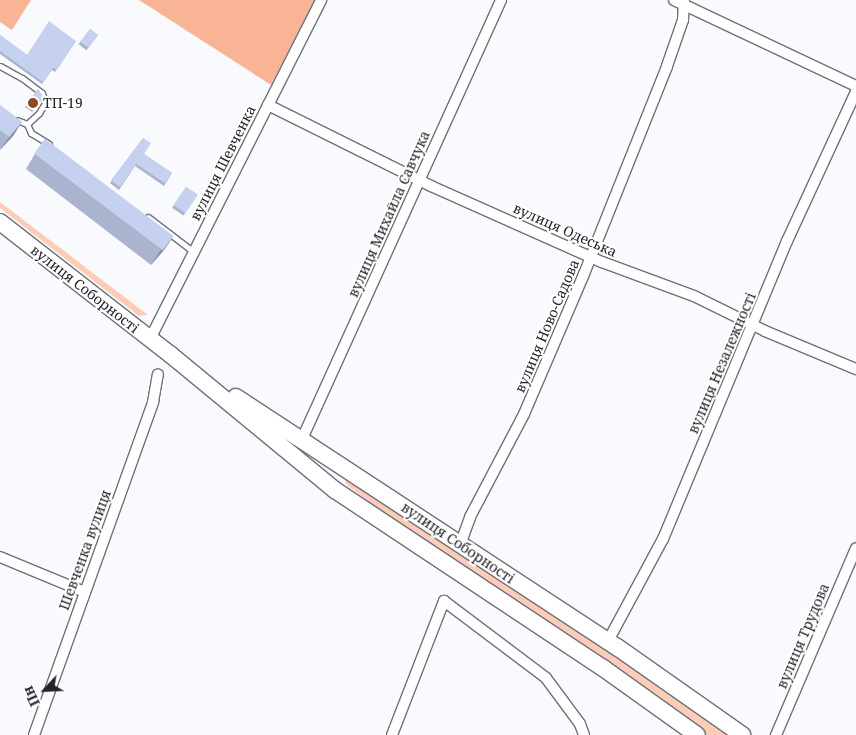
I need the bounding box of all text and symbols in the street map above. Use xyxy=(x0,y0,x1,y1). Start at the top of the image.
place label: ТП-19 xyxy=(43,95,83,111)
marker: ТП-19 xyxy=(27,97,39,109)
street label: вулиця Шевченка xyxy=(187,103,259,223)
street label: вулиця Михайла Савчука xyxy=(345,128,433,300)
street label: вулиця Одеська xyxy=(511,200,619,260)
street label: вулиця Соборності xyxy=(27,241,143,337)
street label: вулиця Ново-Садова xyxy=(511,257,583,395)
street label: вулиця Незалежності xyxy=(685,290,759,436)
street label: Шевченка вулиця xyxy=(55,488,115,612)
street label: вулиця Соборності xyxy=(398,499,518,587)
street label: вулиця Трудова xyxy=(773,581,833,691)
north arrow xyxy=(20,665,70,715)
text: Пн xyxy=(18,683,44,710)

